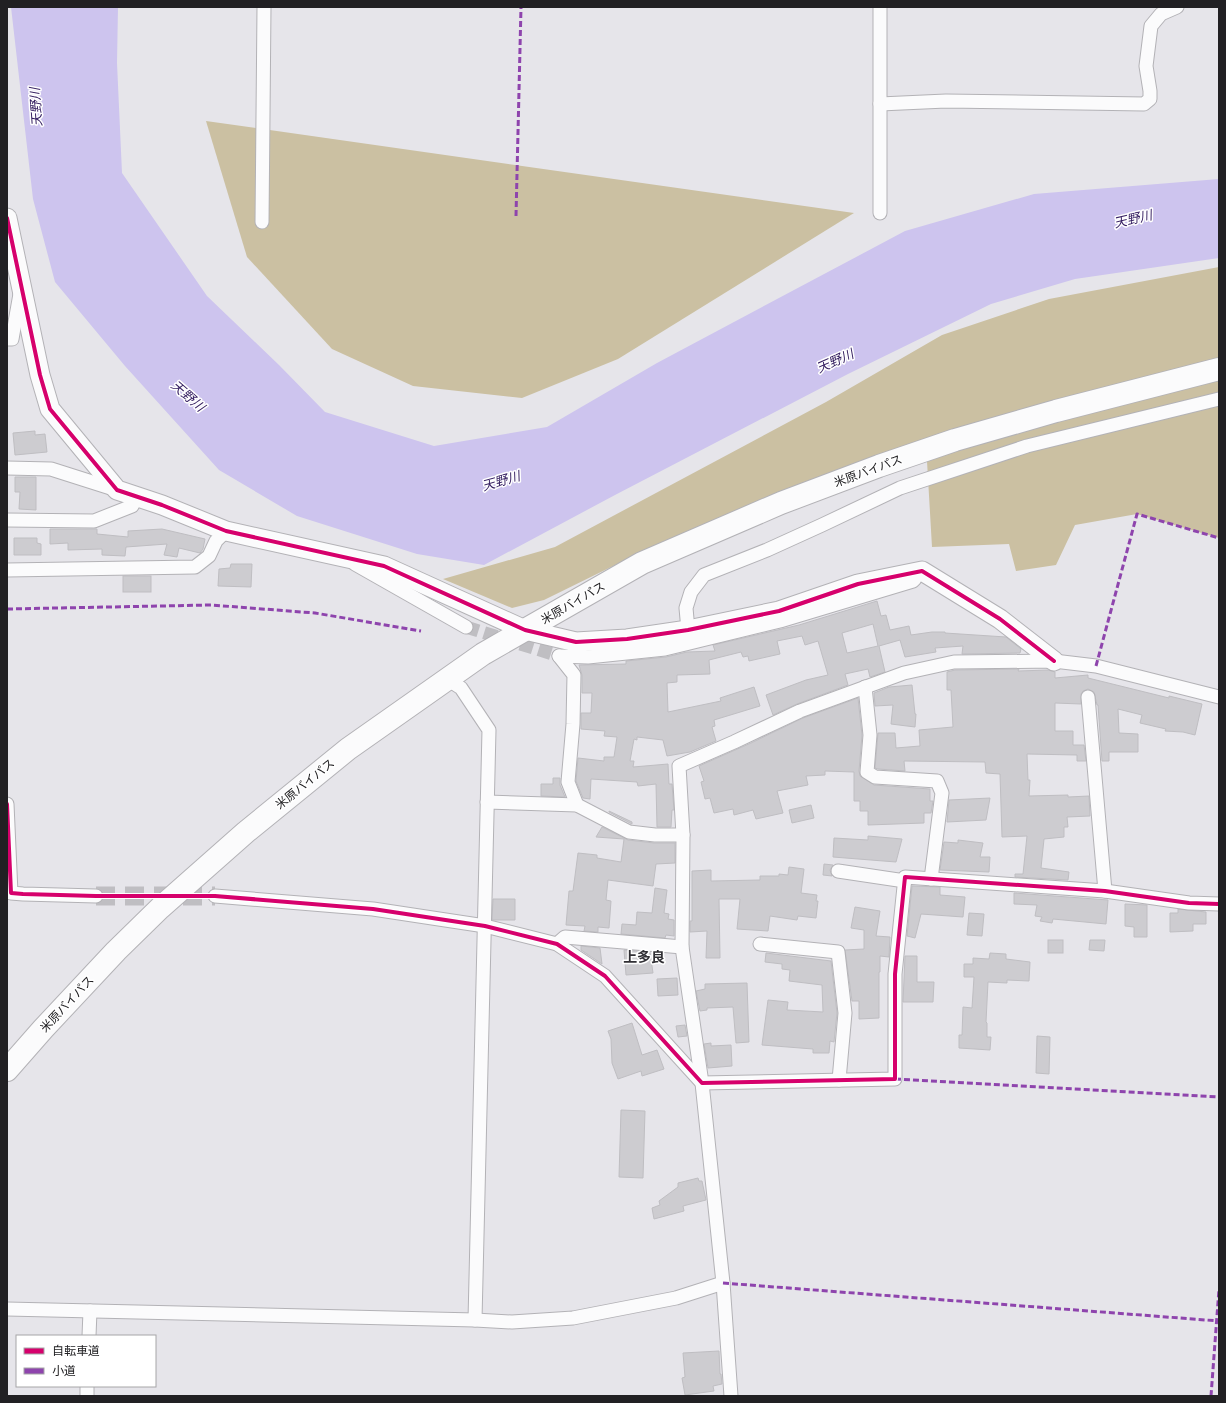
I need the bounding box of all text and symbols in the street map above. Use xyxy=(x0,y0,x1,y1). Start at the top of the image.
water label: 天野川 xyxy=(25,85,47,127)
water label: 天野川 xyxy=(1112,205,1156,233)
water label: 天野川 xyxy=(813,344,858,378)
water label: 天野川 xyxy=(167,376,210,417)
street label: 米原バイパス xyxy=(831,450,905,492)
water label: 天野川 xyxy=(480,466,524,496)
street label: 米原バイパス xyxy=(537,577,609,629)
street label: 米原バイパス xyxy=(271,754,339,814)
district label: 上多良 xyxy=(623,947,665,967)
street label: 米原バイパス xyxy=(36,972,98,1036)
legend xyxy=(16,1335,156,1387)
text: 自転車道 xyxy=(52,1342,100,1360)
text: 小道 xyxy=(52,1362,76,1380)

